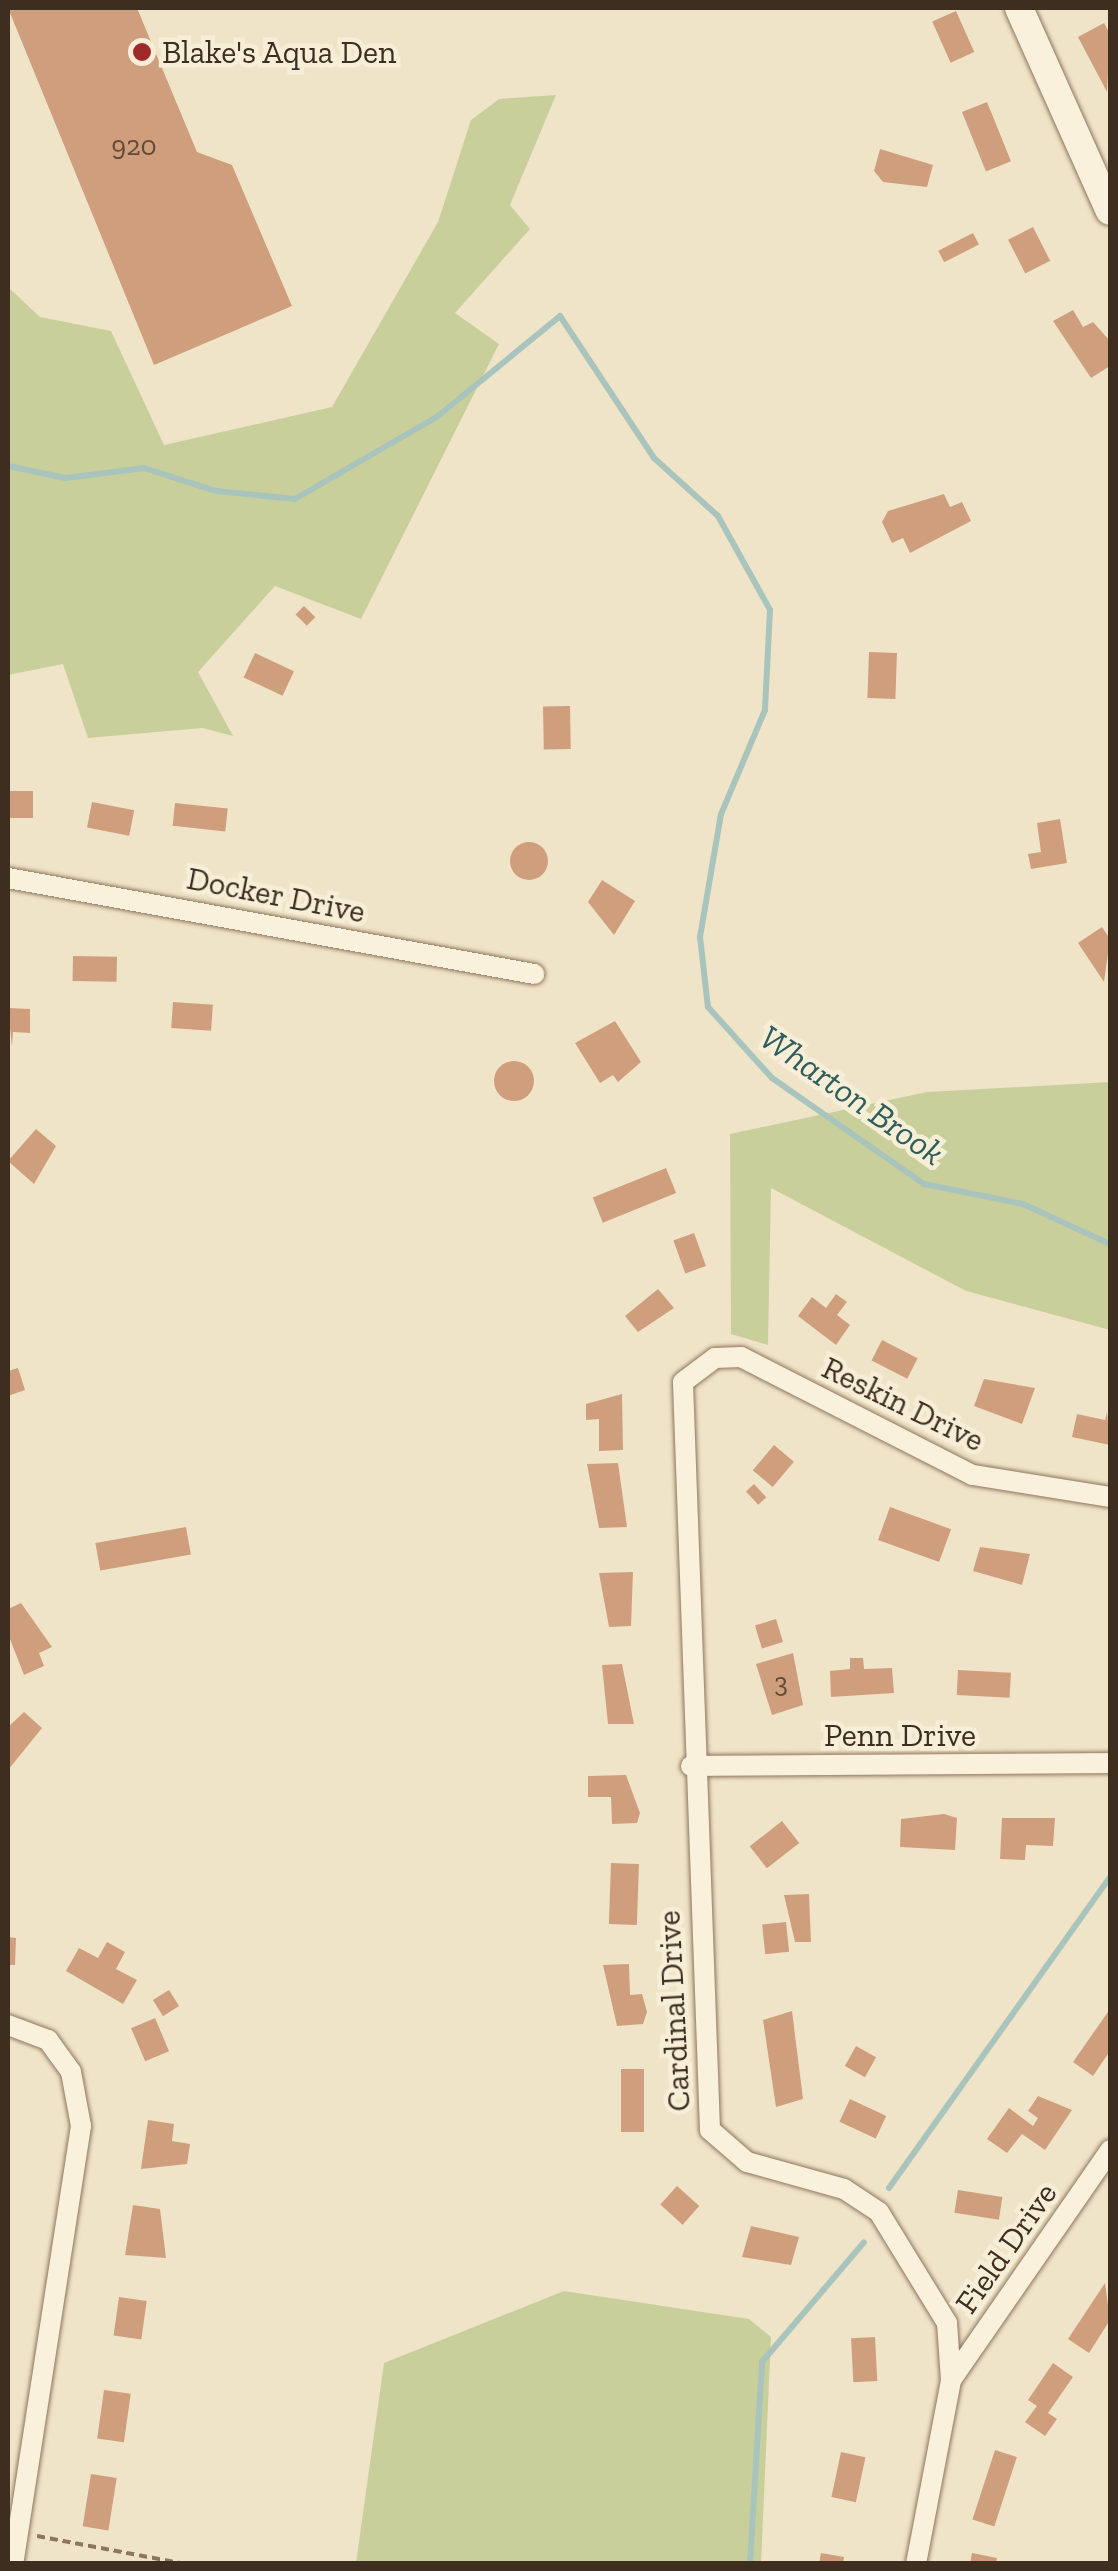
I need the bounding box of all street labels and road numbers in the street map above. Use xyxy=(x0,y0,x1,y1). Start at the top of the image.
street label: Docker Drive xyxy=(184,859,368,931)
street label: Reskin Drive xyxy=(816,1348,990,1460)
street label: Penn Drive xyxy=(824,1716,976,1754)
street label: Cardinal Drive xyxy=(650,1910,698,2112)
street label: Field Drive xyxy=(947,2175,1065,2321)

